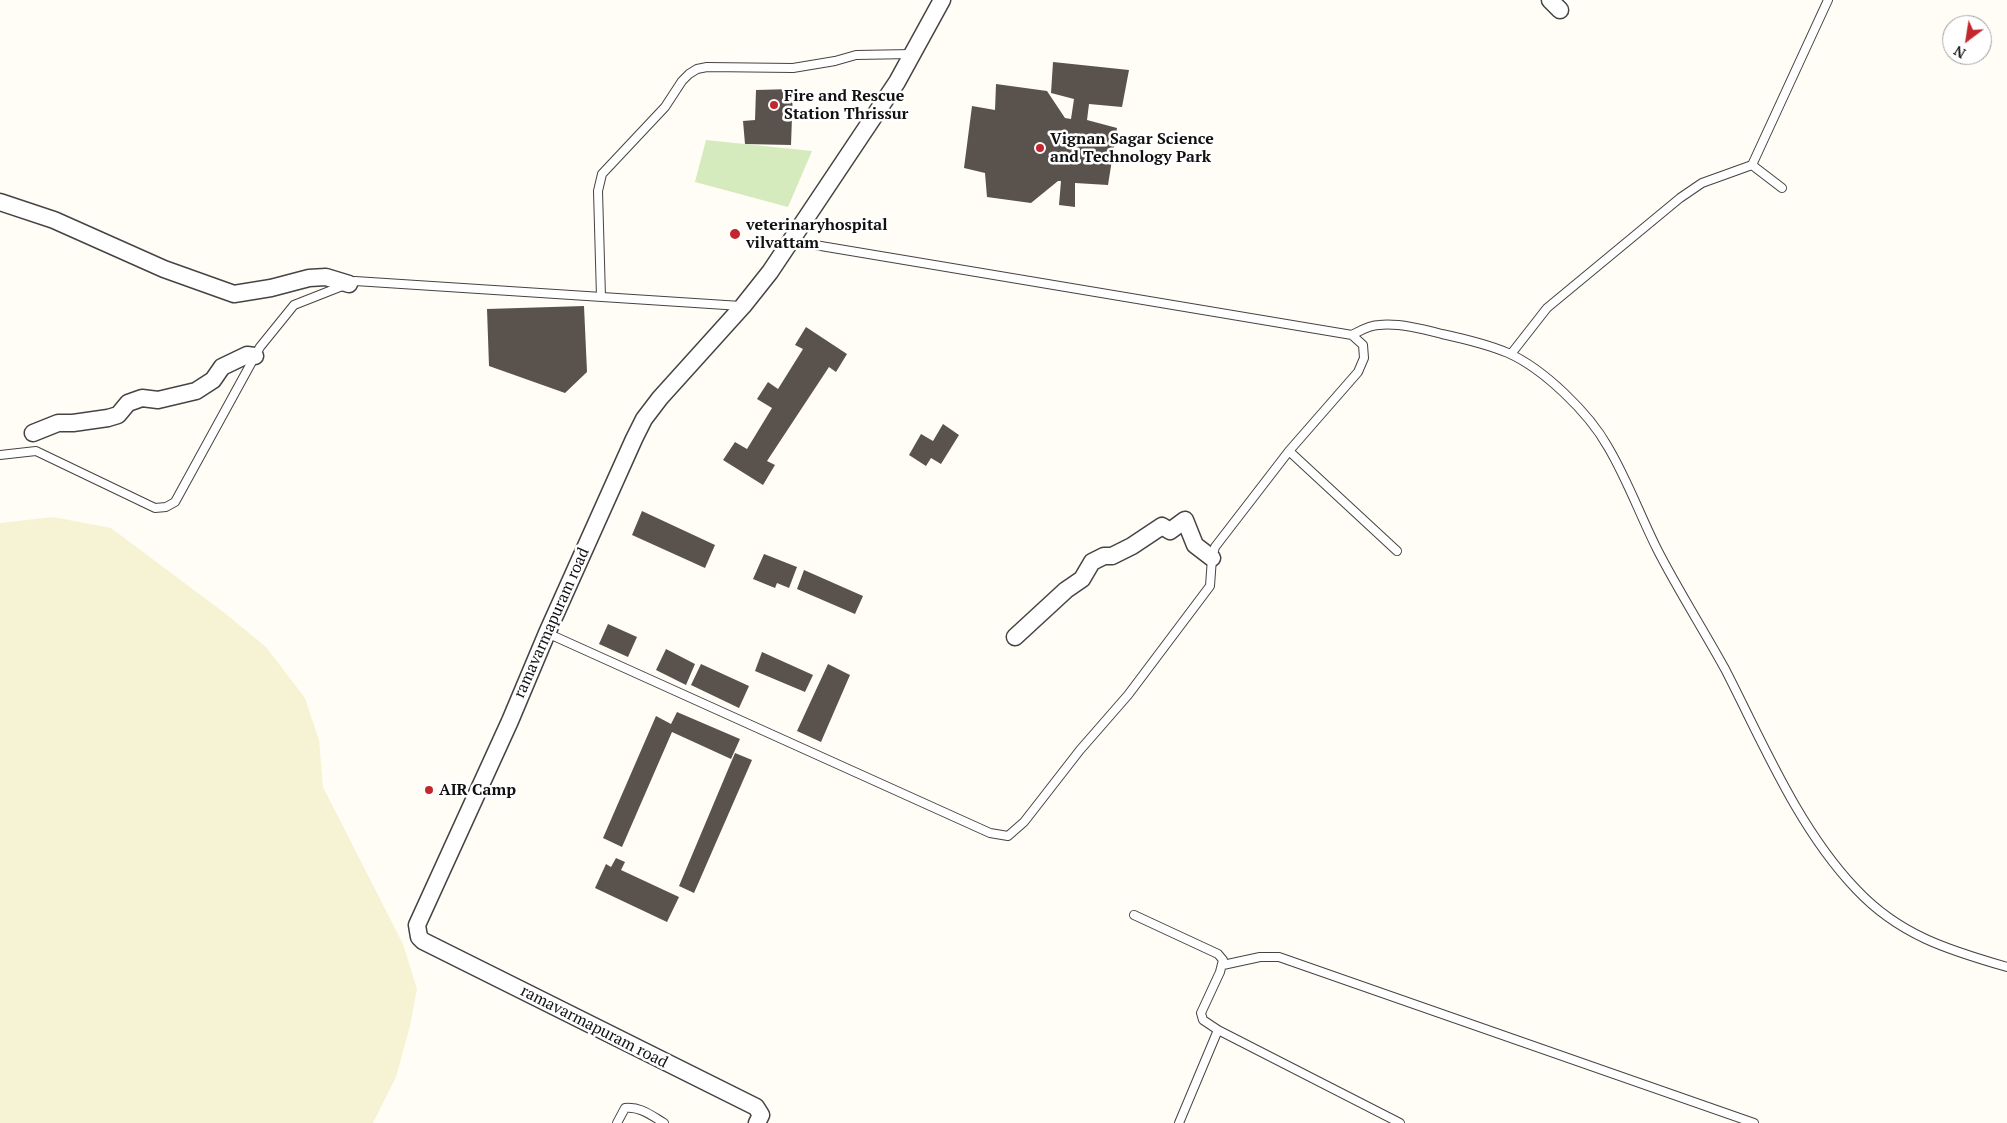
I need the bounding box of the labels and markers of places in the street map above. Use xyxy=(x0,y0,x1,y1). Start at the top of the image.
place label: Fire and Rescue Station Thrissur xyxy=(784,86,908,124)
marker: Fire and Rescue Station Thrissur xyxy=(768,99,780,111)
place label: Vignan Sagar Science and Technology Park xyxy=(1050,129,1214,167)
marker: Vignan Sagar Science and Technology Park xyxy=(1034,142,1046,154)
place label: veterinaryhospital vilvattam xyxy=(746,215,888,253)
marker: veterinaryhospital vilvattam xyxy=(728,227,742,241)
place label: AIR Camp xyxy=(439,780,516,800)
marker: AIR Camp xyxy=(423,784,435,796)

